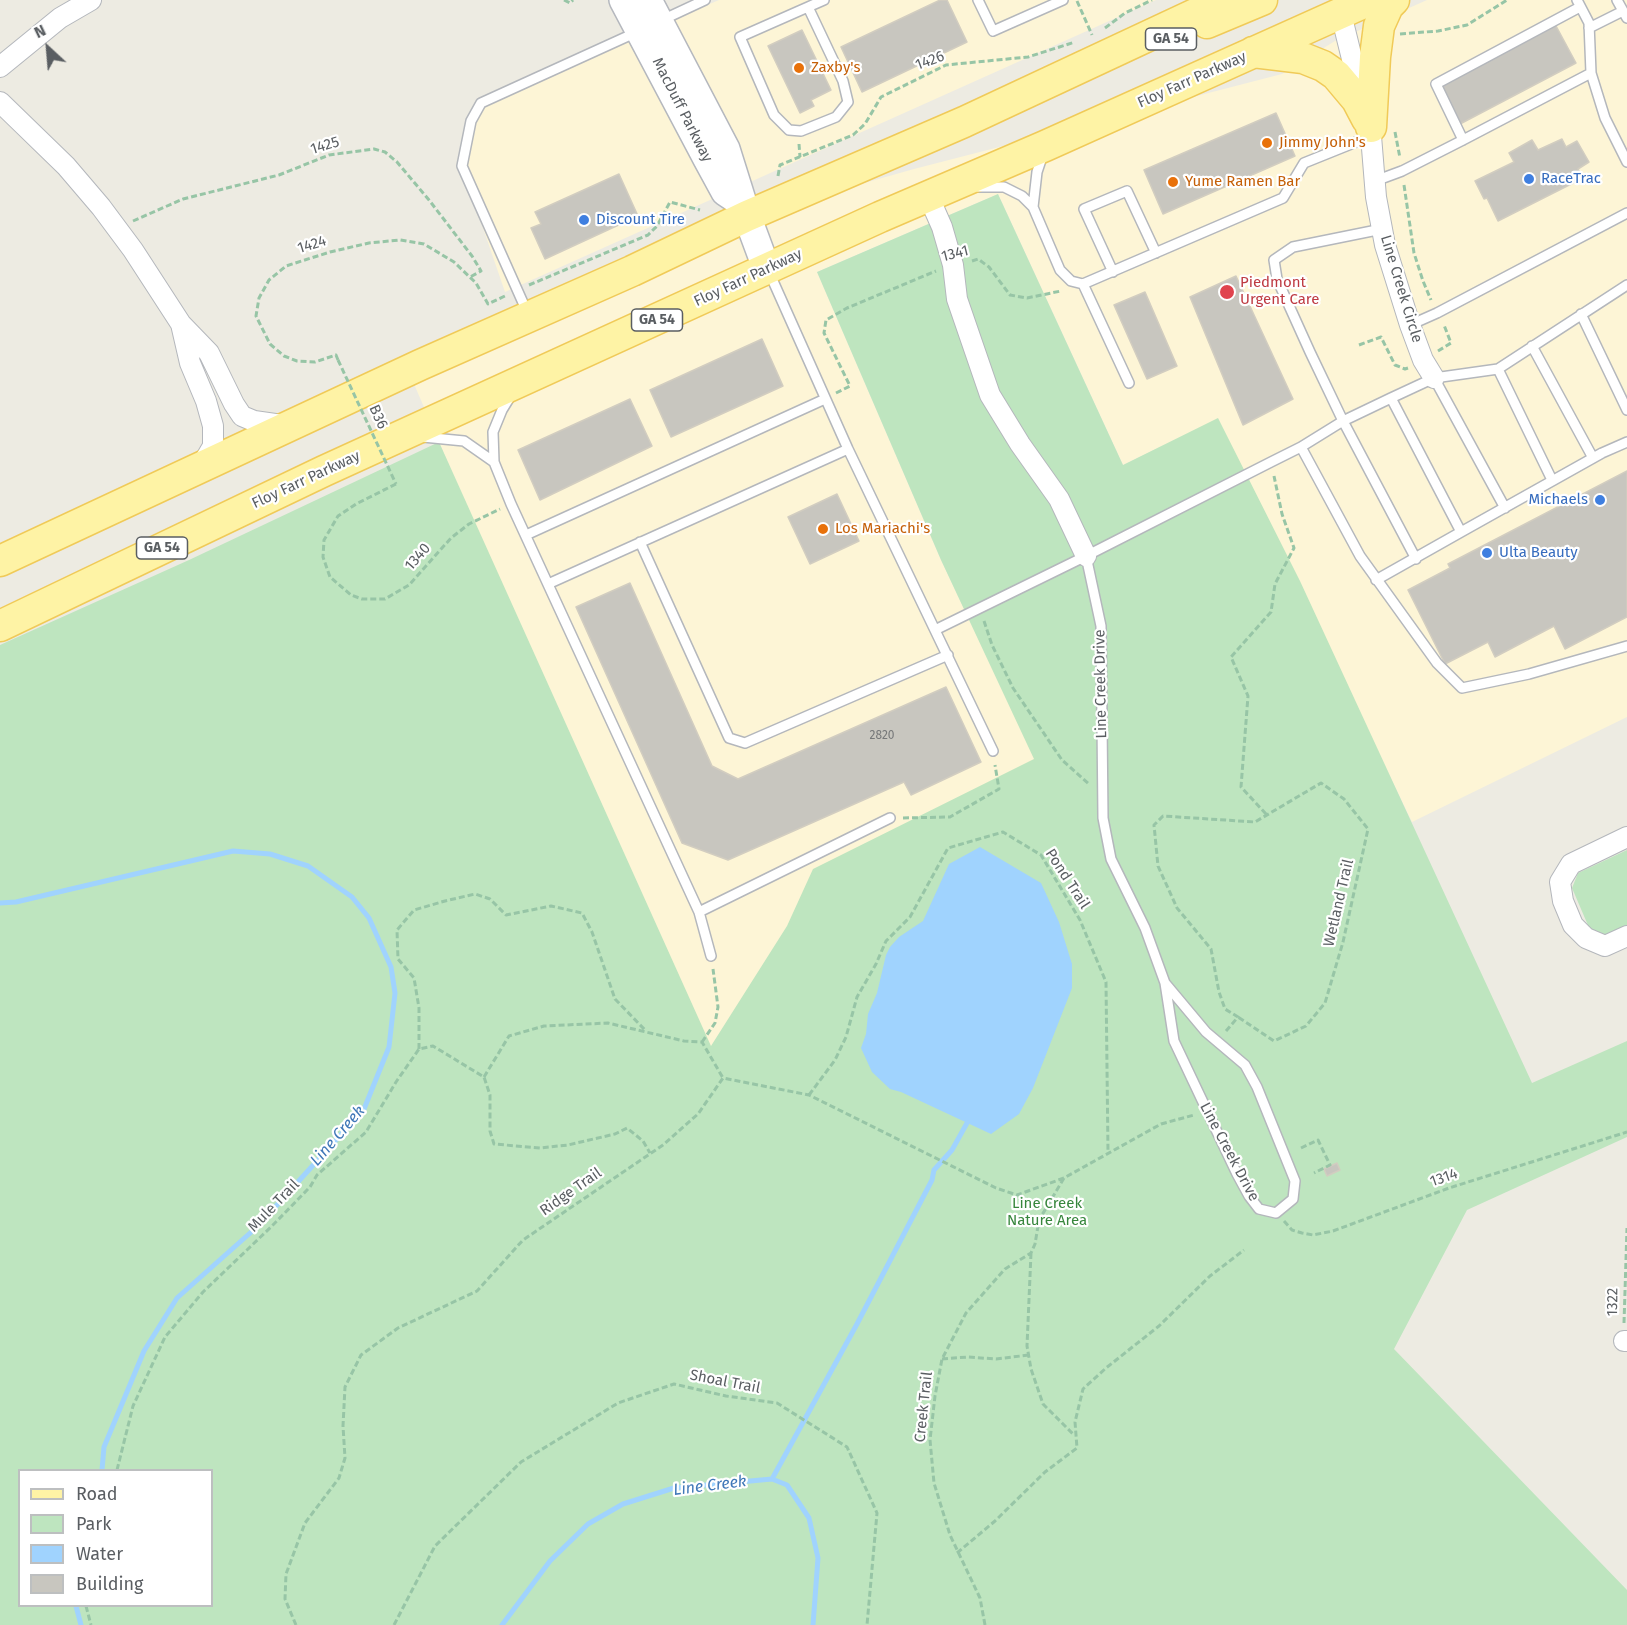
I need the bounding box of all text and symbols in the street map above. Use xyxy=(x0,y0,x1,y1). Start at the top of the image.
north arrow xyxy=(18,18,78,78)
text: N xyxy=(31,21,49,42)
road number: GA 54 xyxy=(1146,28,1196,50)
street label: 1426 xyxy=(913,47,947,75)
street label: Floy Farr Parkway xyxy=(1135,48,1249,112)
street label: MacDuff Parkway xyxy=(648,55,716,165)
place label: Zaxby's xyxy=(811,59,860,77)
marker: Zaxby's xyxy=(792,61,806,75)
street label: 1425 xyxy=(308,133,342,159)
place label: Jimmy John's xyxy=(1279,134,1366,152)
marker: Jimmy John's xyxy=(1260,136,1274,150)
place label: RaceTrac xyxy=(1541,170,1601,188)
marker: RaceTrac xyxy=(1522,172,1536,186)
place label: Yume Ramen Bar xyxy=(1185,173,1300,191)
marker: Yume Ramen Bar xyxy=(1166,175,1180,189)
place label: Discount Tire xyxy=(596,211,685,229)
marker: Discount Tire xyxy=(577,213,591,227)
street label: 1424 xyxy=(295,232,329,258)
street label: Line Creek Circle xyxy=(1376,233,1426,345)
street label: 1341 xyxy=(939,242,971,266)
street label: Floy Farr Parkway xyxy=(691,245,805,311)
place label: Piedmont Urgent Care xyxy=(1240,274,1319,309)
marker: Piedmont Urgent Care xyxy=(1218,283,1236,301)
road number: GA 54 xyxy=(632,309,682,331)
street label: B36 xyxy=(365,402,391,432)
street label: Floy Farr Parkway xyxy=(249,447,363,513)
place label: Michaels xyxy=(1528,491,1588,509)
marker: Michaels xyxy=(1593,493,1607,507)
place label: Los Mariachi's xyxy=(835,520,930,538)
marker: Los Mariachi's xyxy=(816,522,830,536)
road number: GA 54 xyxy=(136,537,188,559)
street label: 1340 xyxy=(401,540,435,574)
place label: Ulta Beauty xyxy=(1499,544,1578,562)
marker: Ulta Beauty xyxy=(1480,546,1494,560)
street label: Line Creek Drive xyxy=(1091,629,1111,739)
house number: 2820 xyxy=(869,729,895,743)
street label: Pond Trail xyxy=(1041,846,1093,912)
street label: Wetland Trail xyxy=(1320,857,1358,949)
street label: Line Creek Drive xyxy=(1195,1100,1263,1204)
water label: Line Creek xyxy=(307,1102,369,1170)
street label: Ridge Trail xyxy=(537,1164,605,1220)
street label: 1314 xyxy=(1428,1165,1460,1191)
street label: Mule Trail xyxy=(245,1176,303,1236)
park label: Line Creek Nature Area xyxy=(1007,1195,1087,1230)
street label: 1322 xyxy=(1604,1288,1622,1316)
street label: Shoal Trail xyxy=(688,1366,762,1398)
street label: Creek Trail xyxy=(911,1371,937,1443)
legend xyxy=(18,1469,213,1607)
water label: Line Creek xyxy=(672,1472,748,1500)
text: Road xyxy=(76,1483,118,1505)
text: Park xyxy=(76,1513,111,1535)
text: Water xyxy=(76,1543,123,1565)
text: Building xyxy=(76,1573,143,1595)

